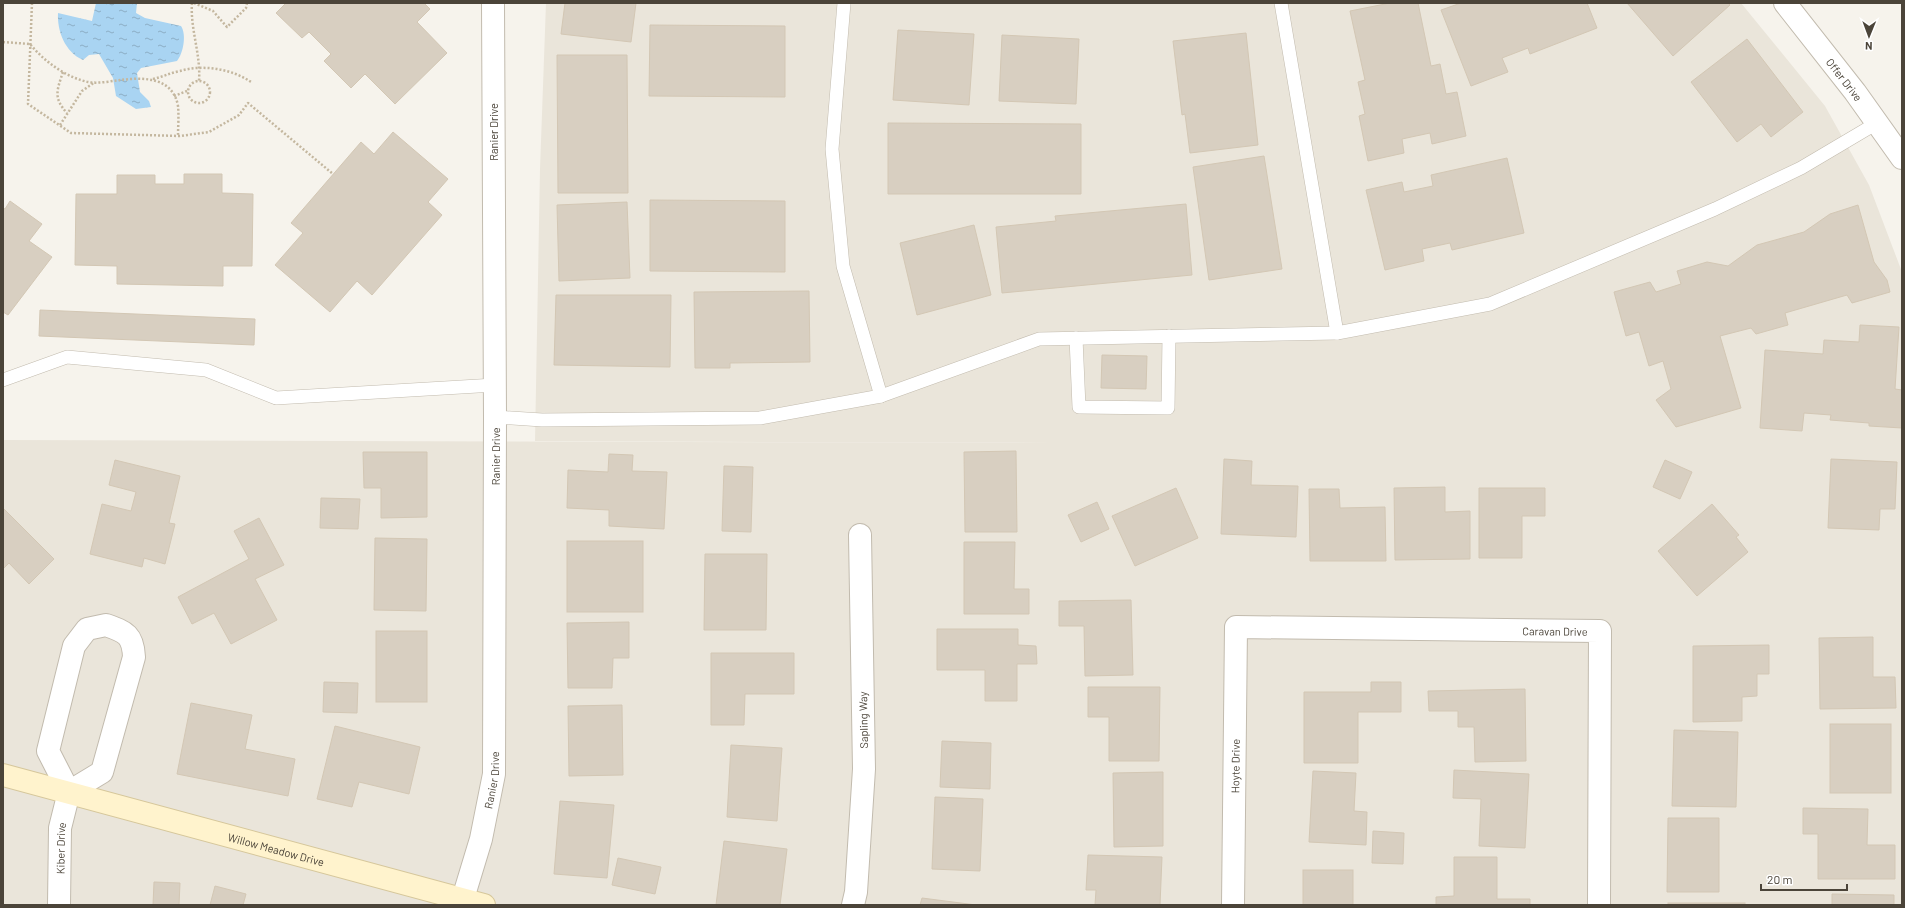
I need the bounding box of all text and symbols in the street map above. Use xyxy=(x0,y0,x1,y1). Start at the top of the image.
north arrow xyxy=(1849,16,1889,56)
text: N xyxy=(1865,40,1873,53)
street label: Offer Drive xyxy=(1824,55,1866,103)
street label: Ranier Drive xyxy=(487,103,500,161)
street label: Ranier Drive xyxy=(488,427,501,485)
street label: Caravan Drive xyxy=(1522,624,1588,637)
street label: Sapling Way xyxy=(856,691,870,749)
street label: Hoyte Drive xyxy=(1228,739,1241,793)
street label: Ranier Drive xyxy=(481,751,501,810)
street label: Kiber Drive xyxy=(53,820,68,874)
street label: Willow Meadow Drive xyxy=(227,830,326,868)
scale bar xyxy=(1761,866,1847,892)
text: 20 m xyxy=(1767,872,1793,886)

